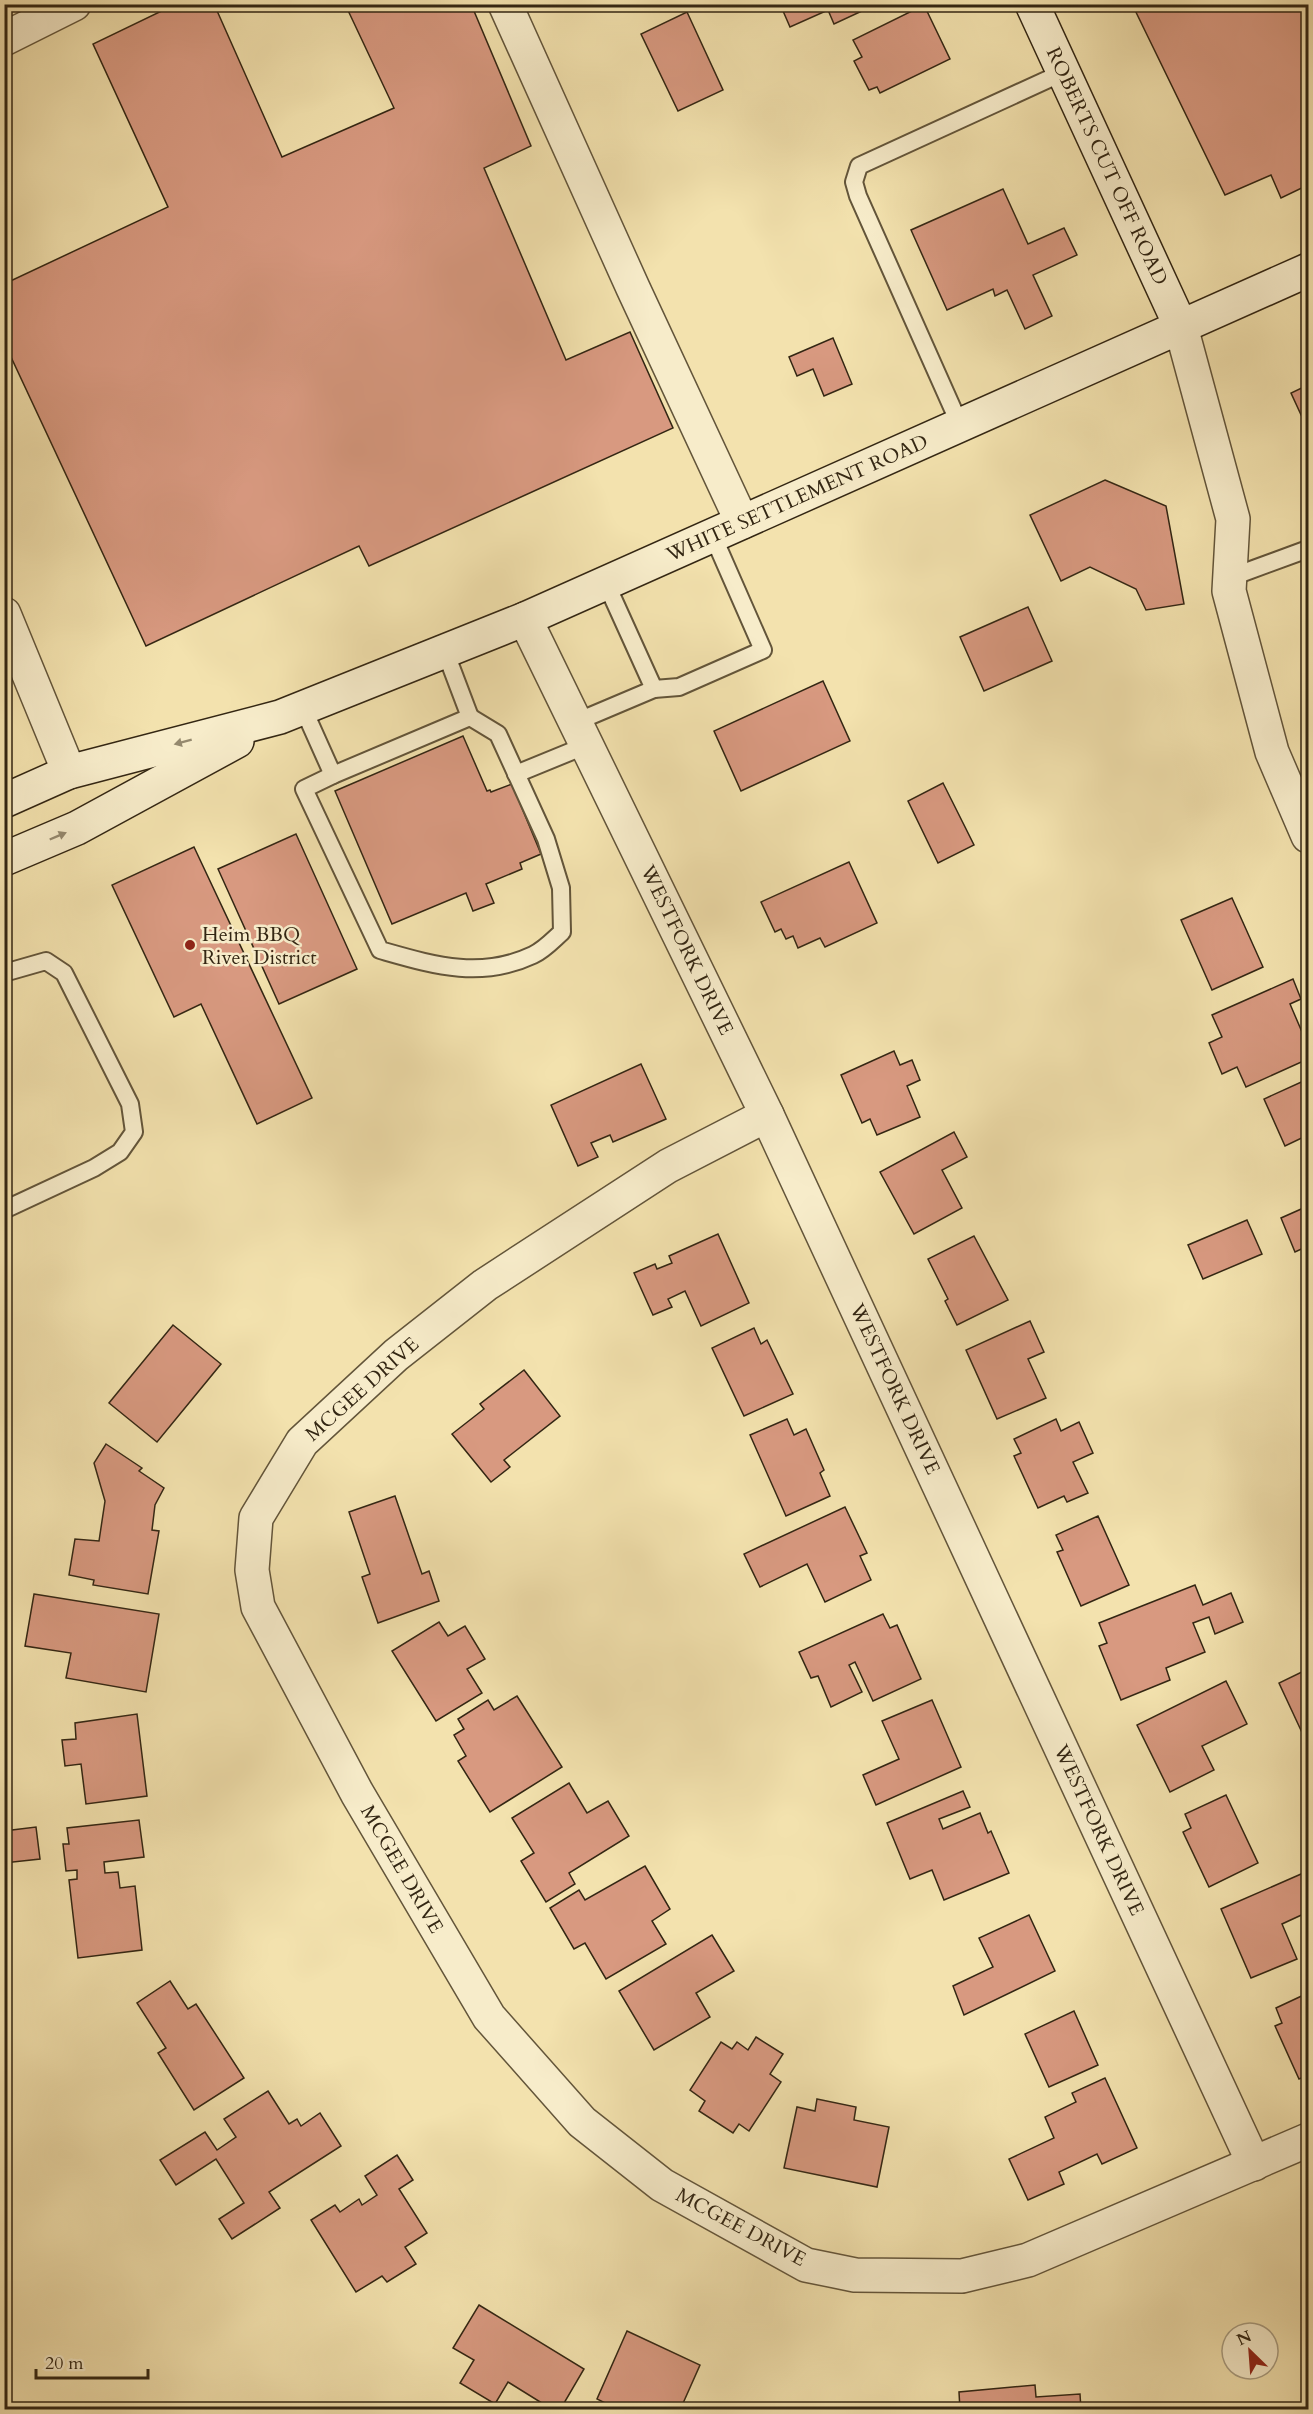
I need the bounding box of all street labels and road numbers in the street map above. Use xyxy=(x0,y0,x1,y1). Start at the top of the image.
street label: ROBERTS CUT OFF ROAD xyxy=(1040,43,1174,289)
street label: WHITE SETTLEMENT ROAD xyxy=(661,428,932,569)
street label: WESTFORK DRIVE xyxy=(634,860,740,1039)
street label: WESTFORK DRIVE xyxy=(843,1298,947,1479)
street label: MCGEE DRIVE xyxy=(299,1331,425,1447)
street label: WESTFORK DRIVE xyxy=(1047,1739,1151,1920)
street label: MCGEE DRIVE xyxy=(354,1800,450,1938)
street label: MCGEE DRIVE xyxy=(671,2181,811,2273)

